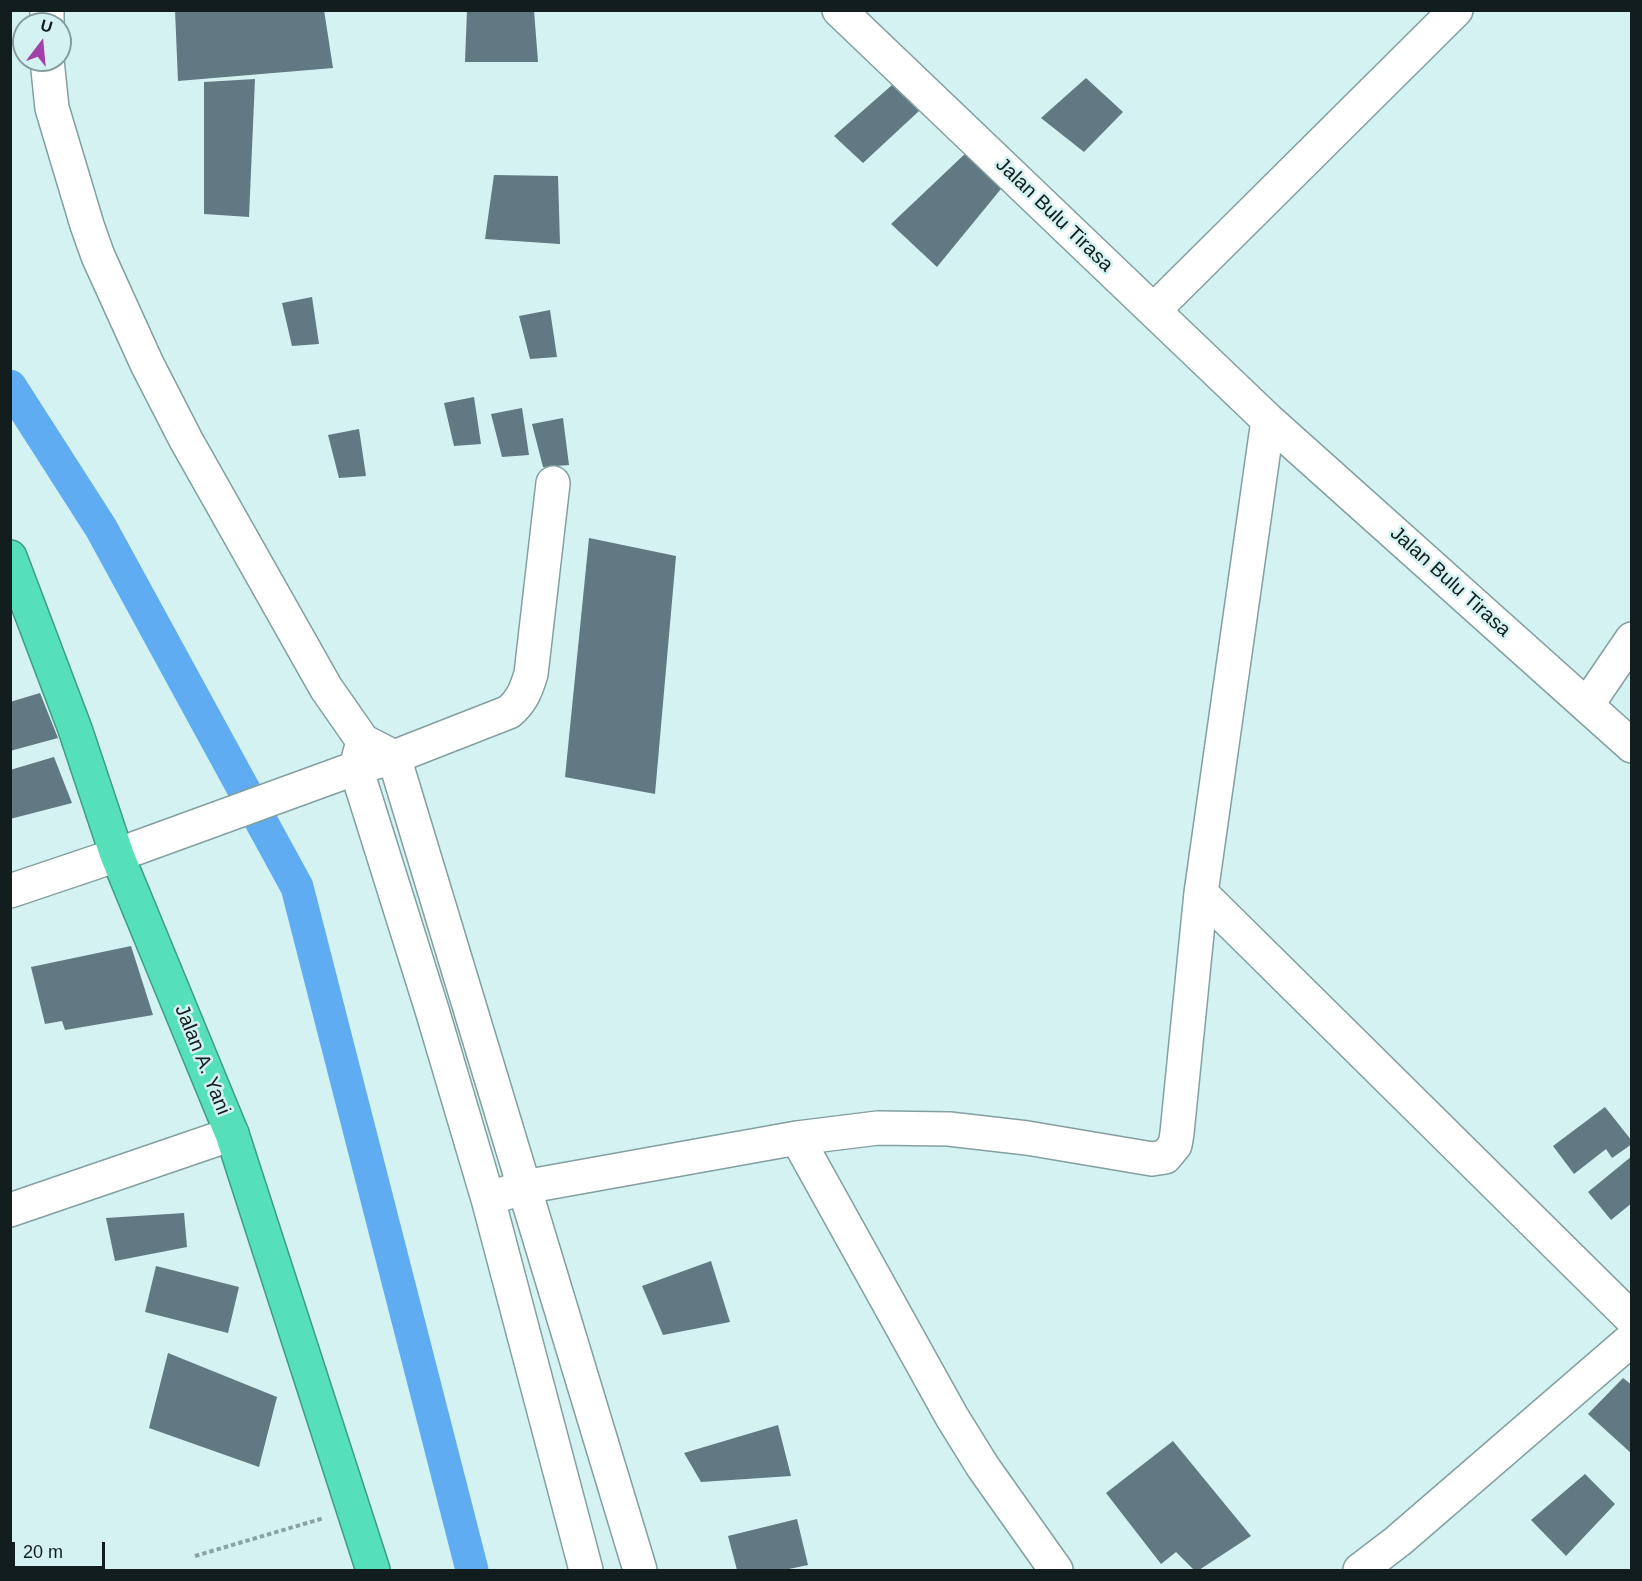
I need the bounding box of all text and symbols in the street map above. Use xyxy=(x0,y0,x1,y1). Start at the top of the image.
north arrow xyxy=(12,12,72,72)
text: U xyxy=(39,16,54,36)
street label: Jalan Bulu Tirasa xyxy=(990,153,1118,277)
street label: Jalan Bulu Tirasa xyxy=(1385,522,1515,642)
street label: Jalan A. Yani xyxy=(169,1002,235,1118)
scale bar xyxy=(15,1530,108,1568)
text: 20 m xyxy=(23,1542,63,1562)

